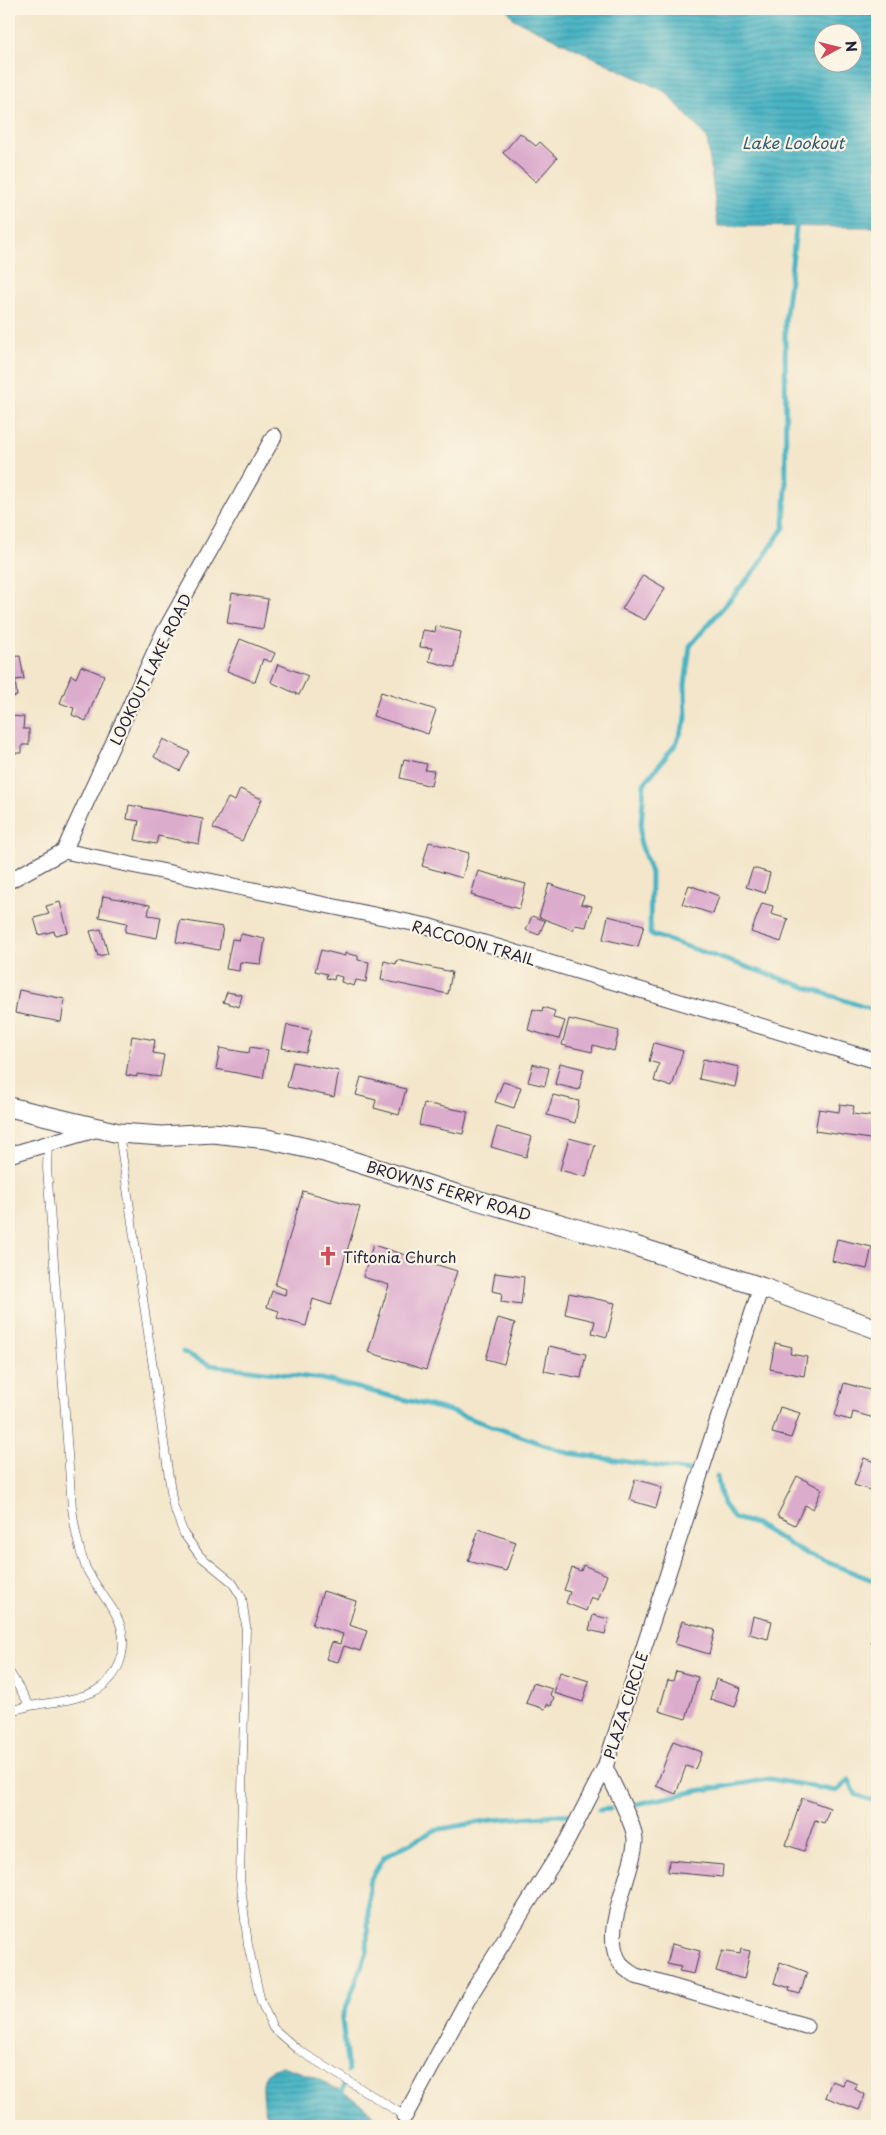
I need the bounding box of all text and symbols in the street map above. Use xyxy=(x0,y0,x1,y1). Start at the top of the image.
north arrow xyxy=(814,22,864,72)
text: N xyxy=(840,40,862,53)
water label: Lake Lookout xyxy=(742,130,846,154)
street label: LOOKOUT LAKE ROAD xyxy=(103,589,197,749)
street label: RACCOON TRAIL xyxy=(409,913,539,971)
street label: BROWNS FERRY ROAD xyxy=(364,1154,534,1226)
church icon: Tiftonia Church xyxy=(317,1245,339,1267)
place label: Tiftonia Church xyxy=(343,1245,456,1268)
street label: PLAZA CIRCLE xyxy=(597,1648,653,1762)

